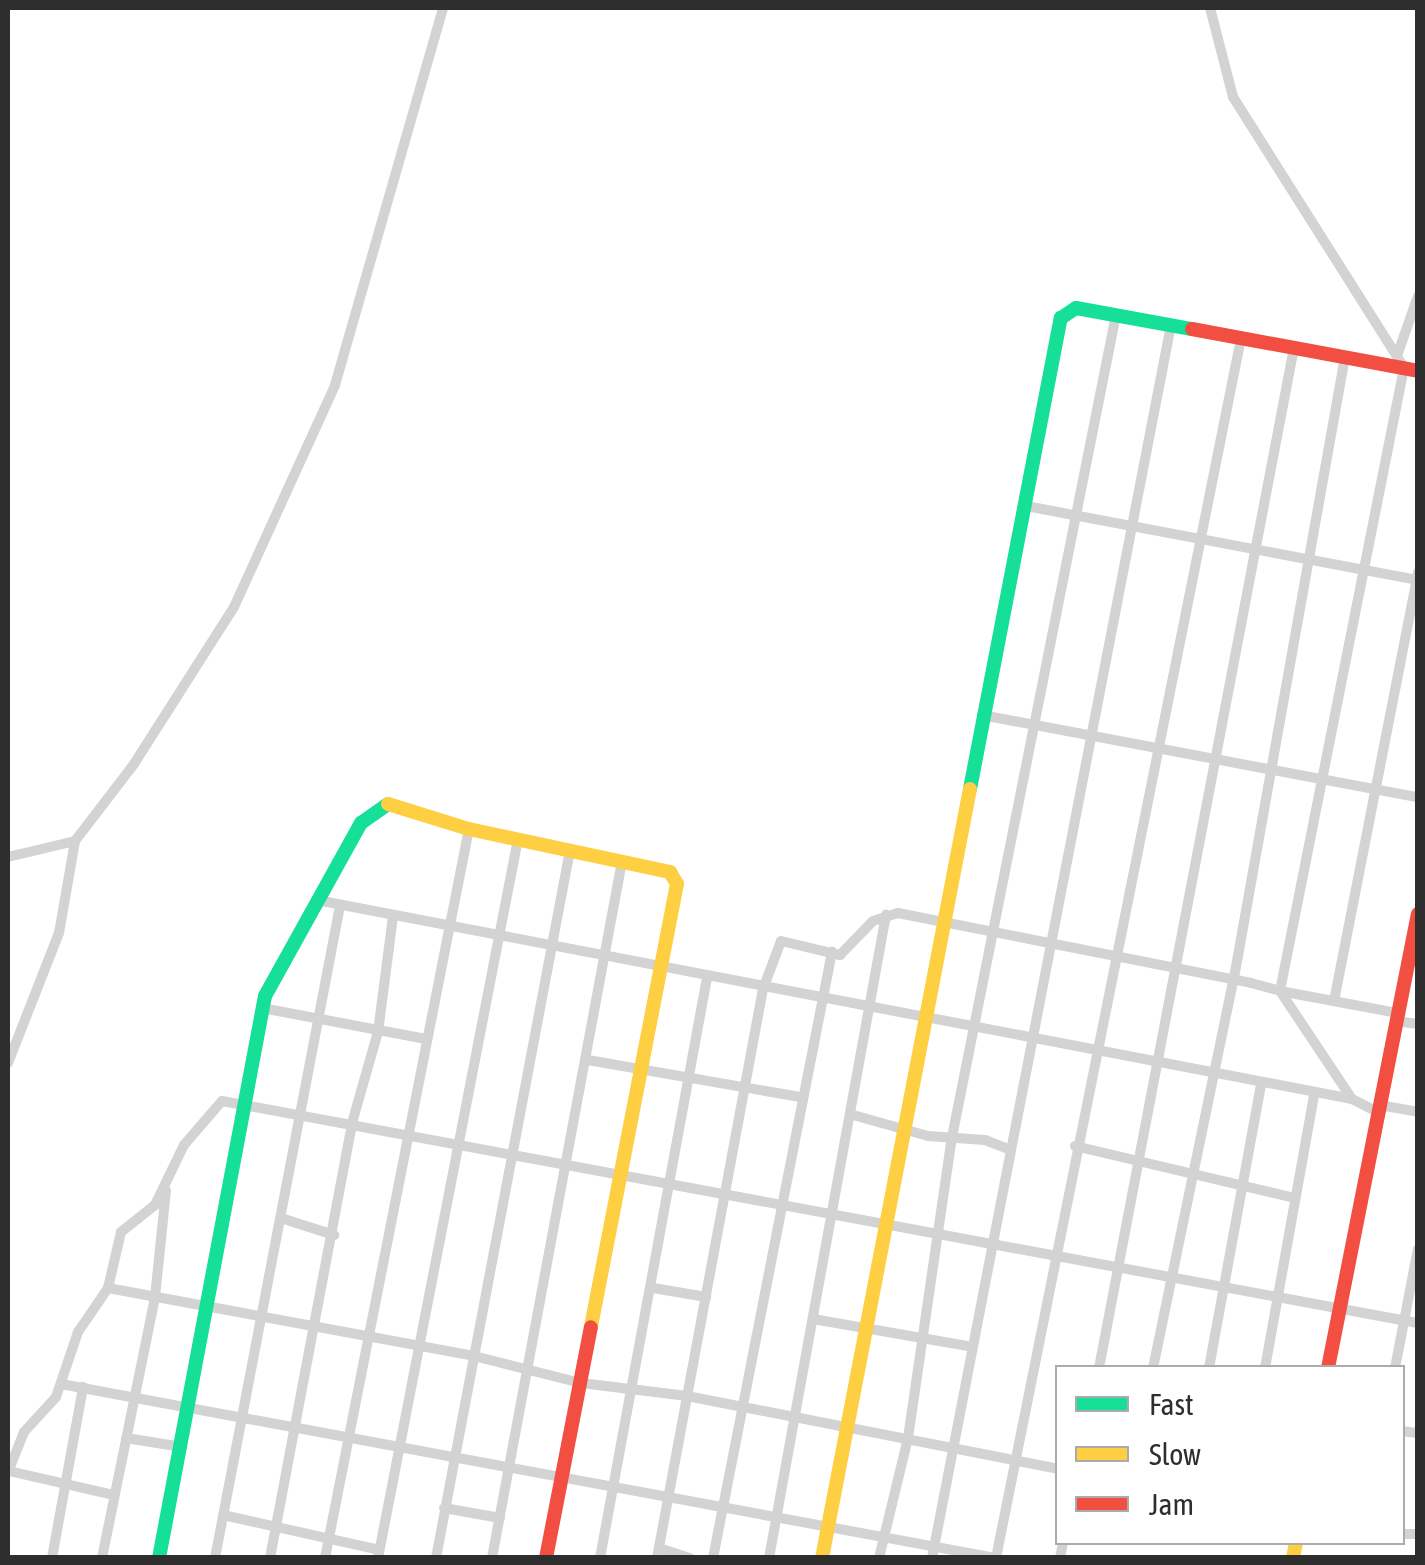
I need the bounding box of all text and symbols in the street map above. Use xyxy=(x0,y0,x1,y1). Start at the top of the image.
legend xyxy=(1055,1365,1405,1545)
text: Fast xyxy=(1149,1387,1194,1421)
text: Slow xyxy=(1149,1437,1201,1471)
text: Jam xyxy=(1149,1487,1194,1521)

